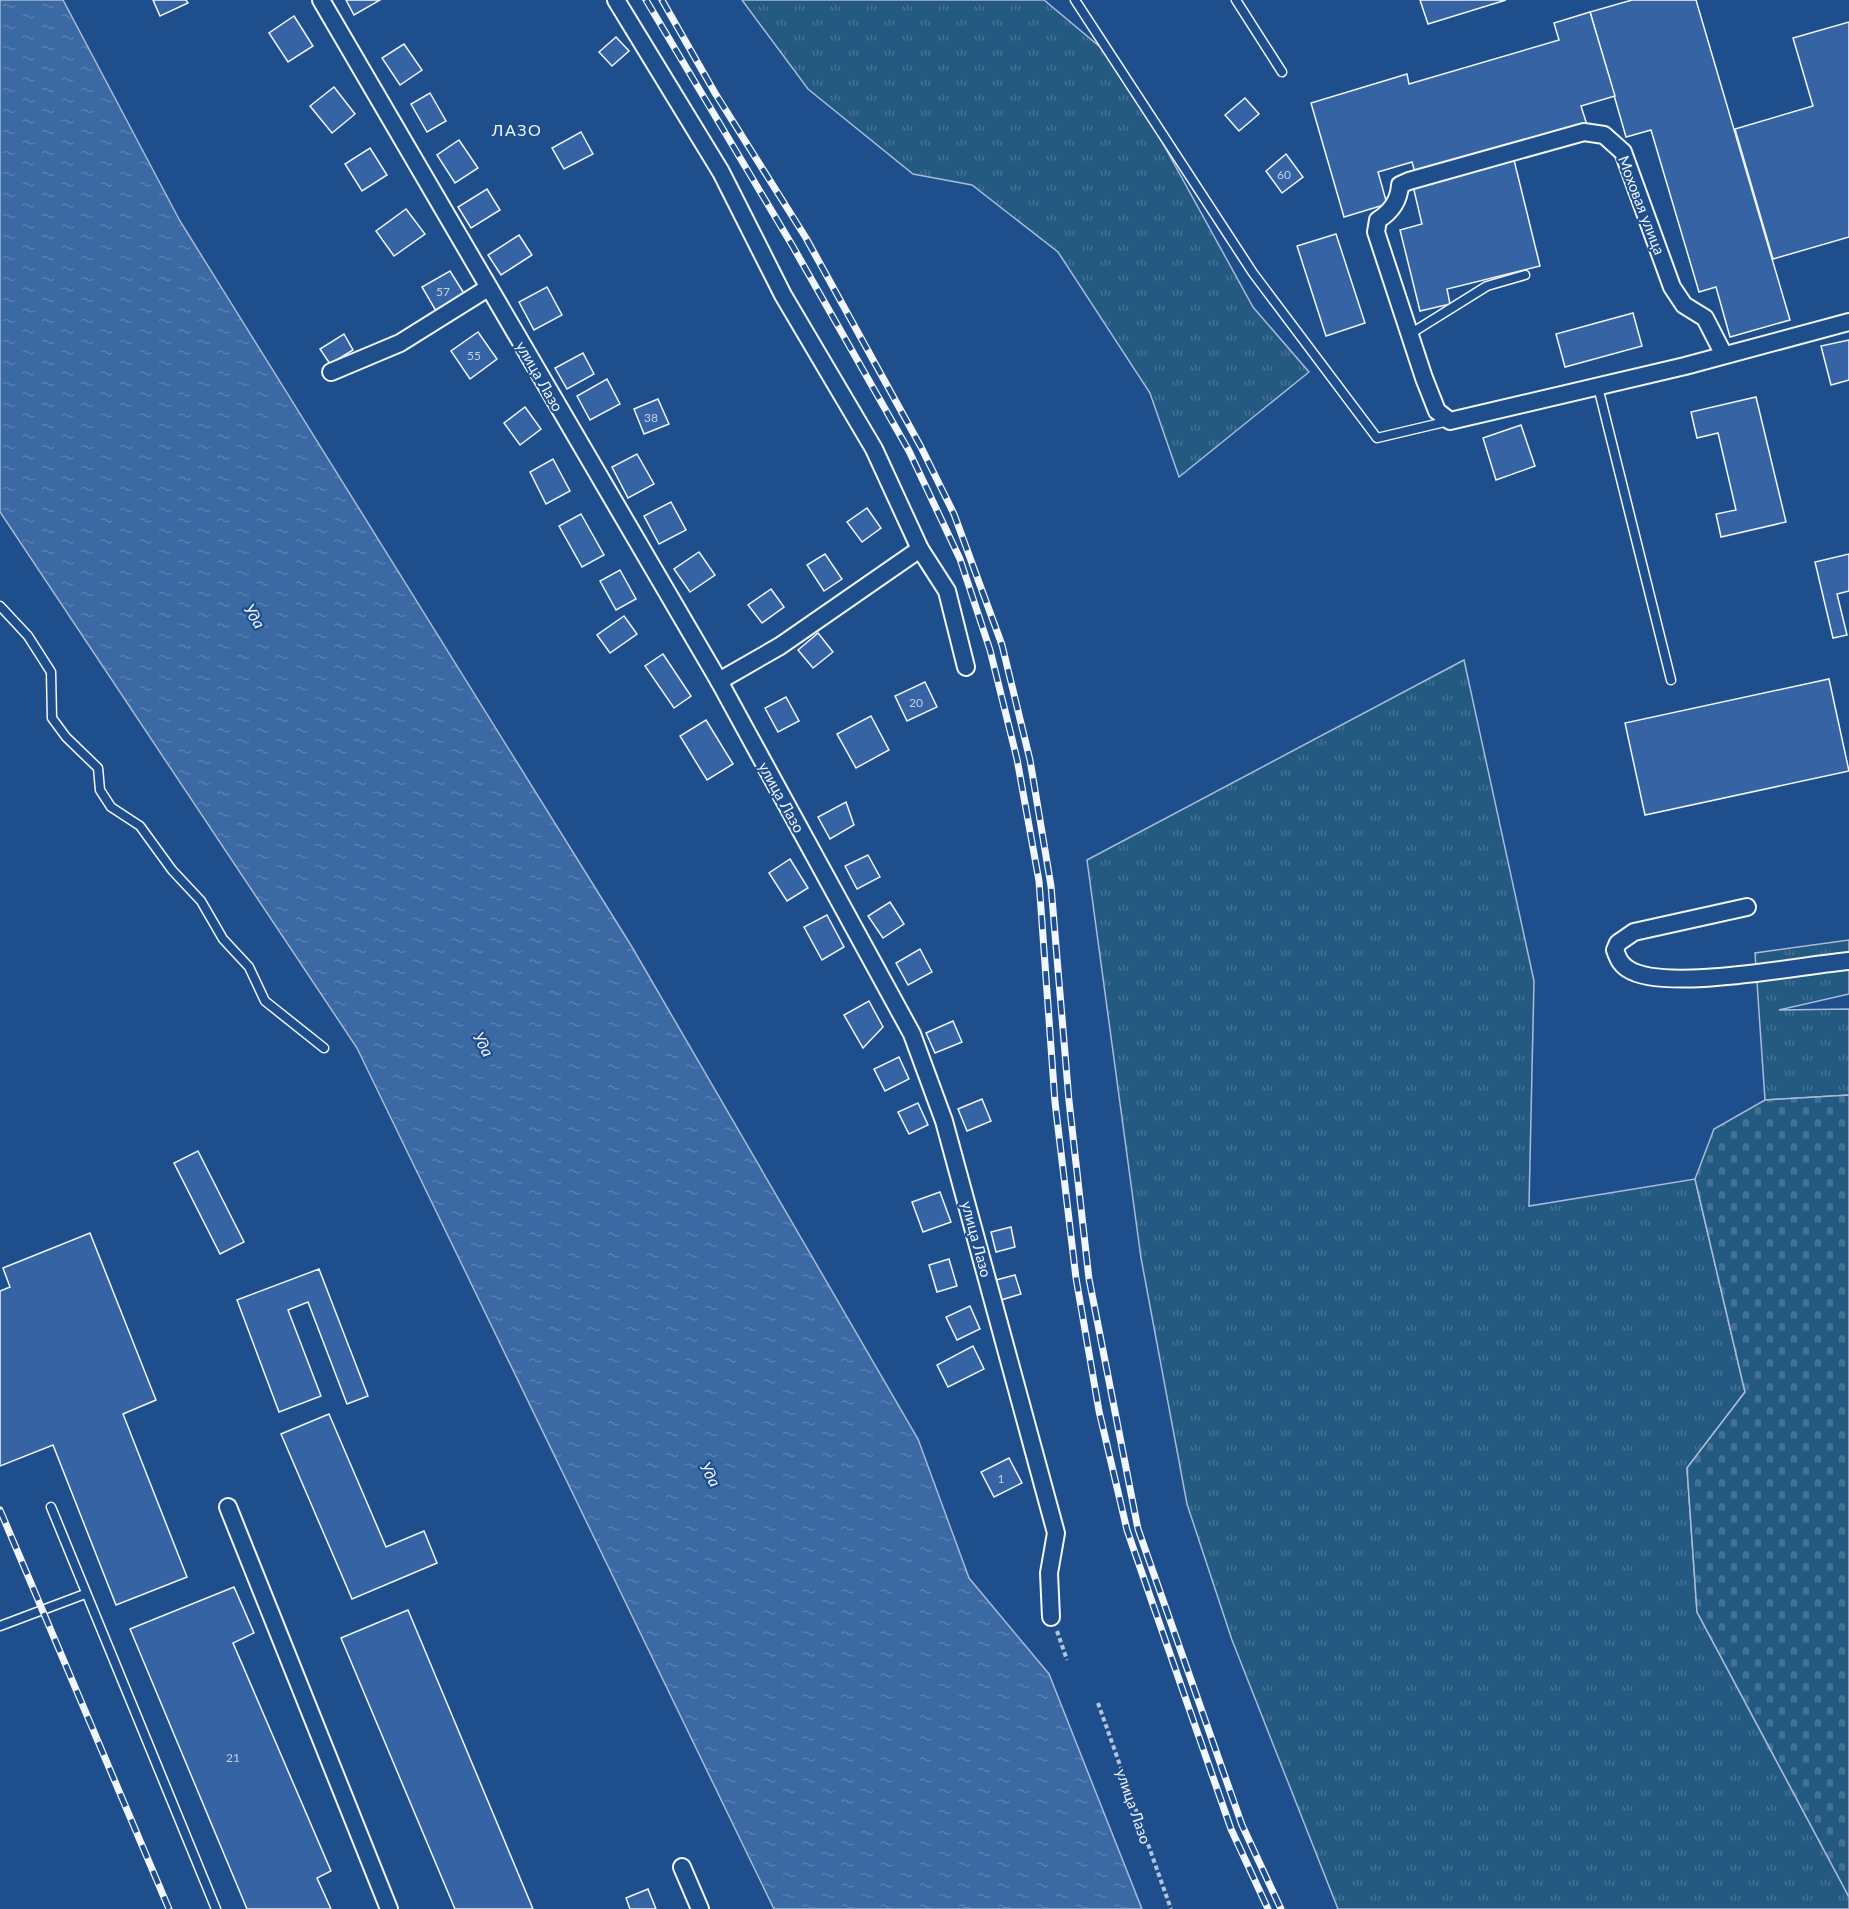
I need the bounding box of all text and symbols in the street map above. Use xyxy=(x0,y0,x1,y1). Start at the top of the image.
district label: ЛАЗО xyxy=(491,120,542,139)
street label: Моховая улица xyxy=(1615,153,1669,257)
house number: 60 xyxy=(1277,167,1291,182)
house number: 57 xyxy=(436,284,450,299)
street label: улица Лазо xyxy=(513,338,567,414)
house number: 55 xyxy=(467,348,481,363)
house number: 38 xyxy=(644,410,658,425)
water label: Уда xyxy=(240,600,270,632)
house number: 20 xyxy=(909,695,923,710)
street label: улица Лазо xyxy=(755,758,809,836)
water label: Уда xyxy=(470,1028,498,1060)
street label: улица Лазо xyxy=(958,1199,996,1279)
water label: Уда xyxy=(697,1458,725,1490)
house number: 1 xyxy=(998,1471,1005,1486)
house number: 21 xyxy=(226,1750,240,1765)
street label: улица Лазо xyxy=(1113,1766,1155,1846)

